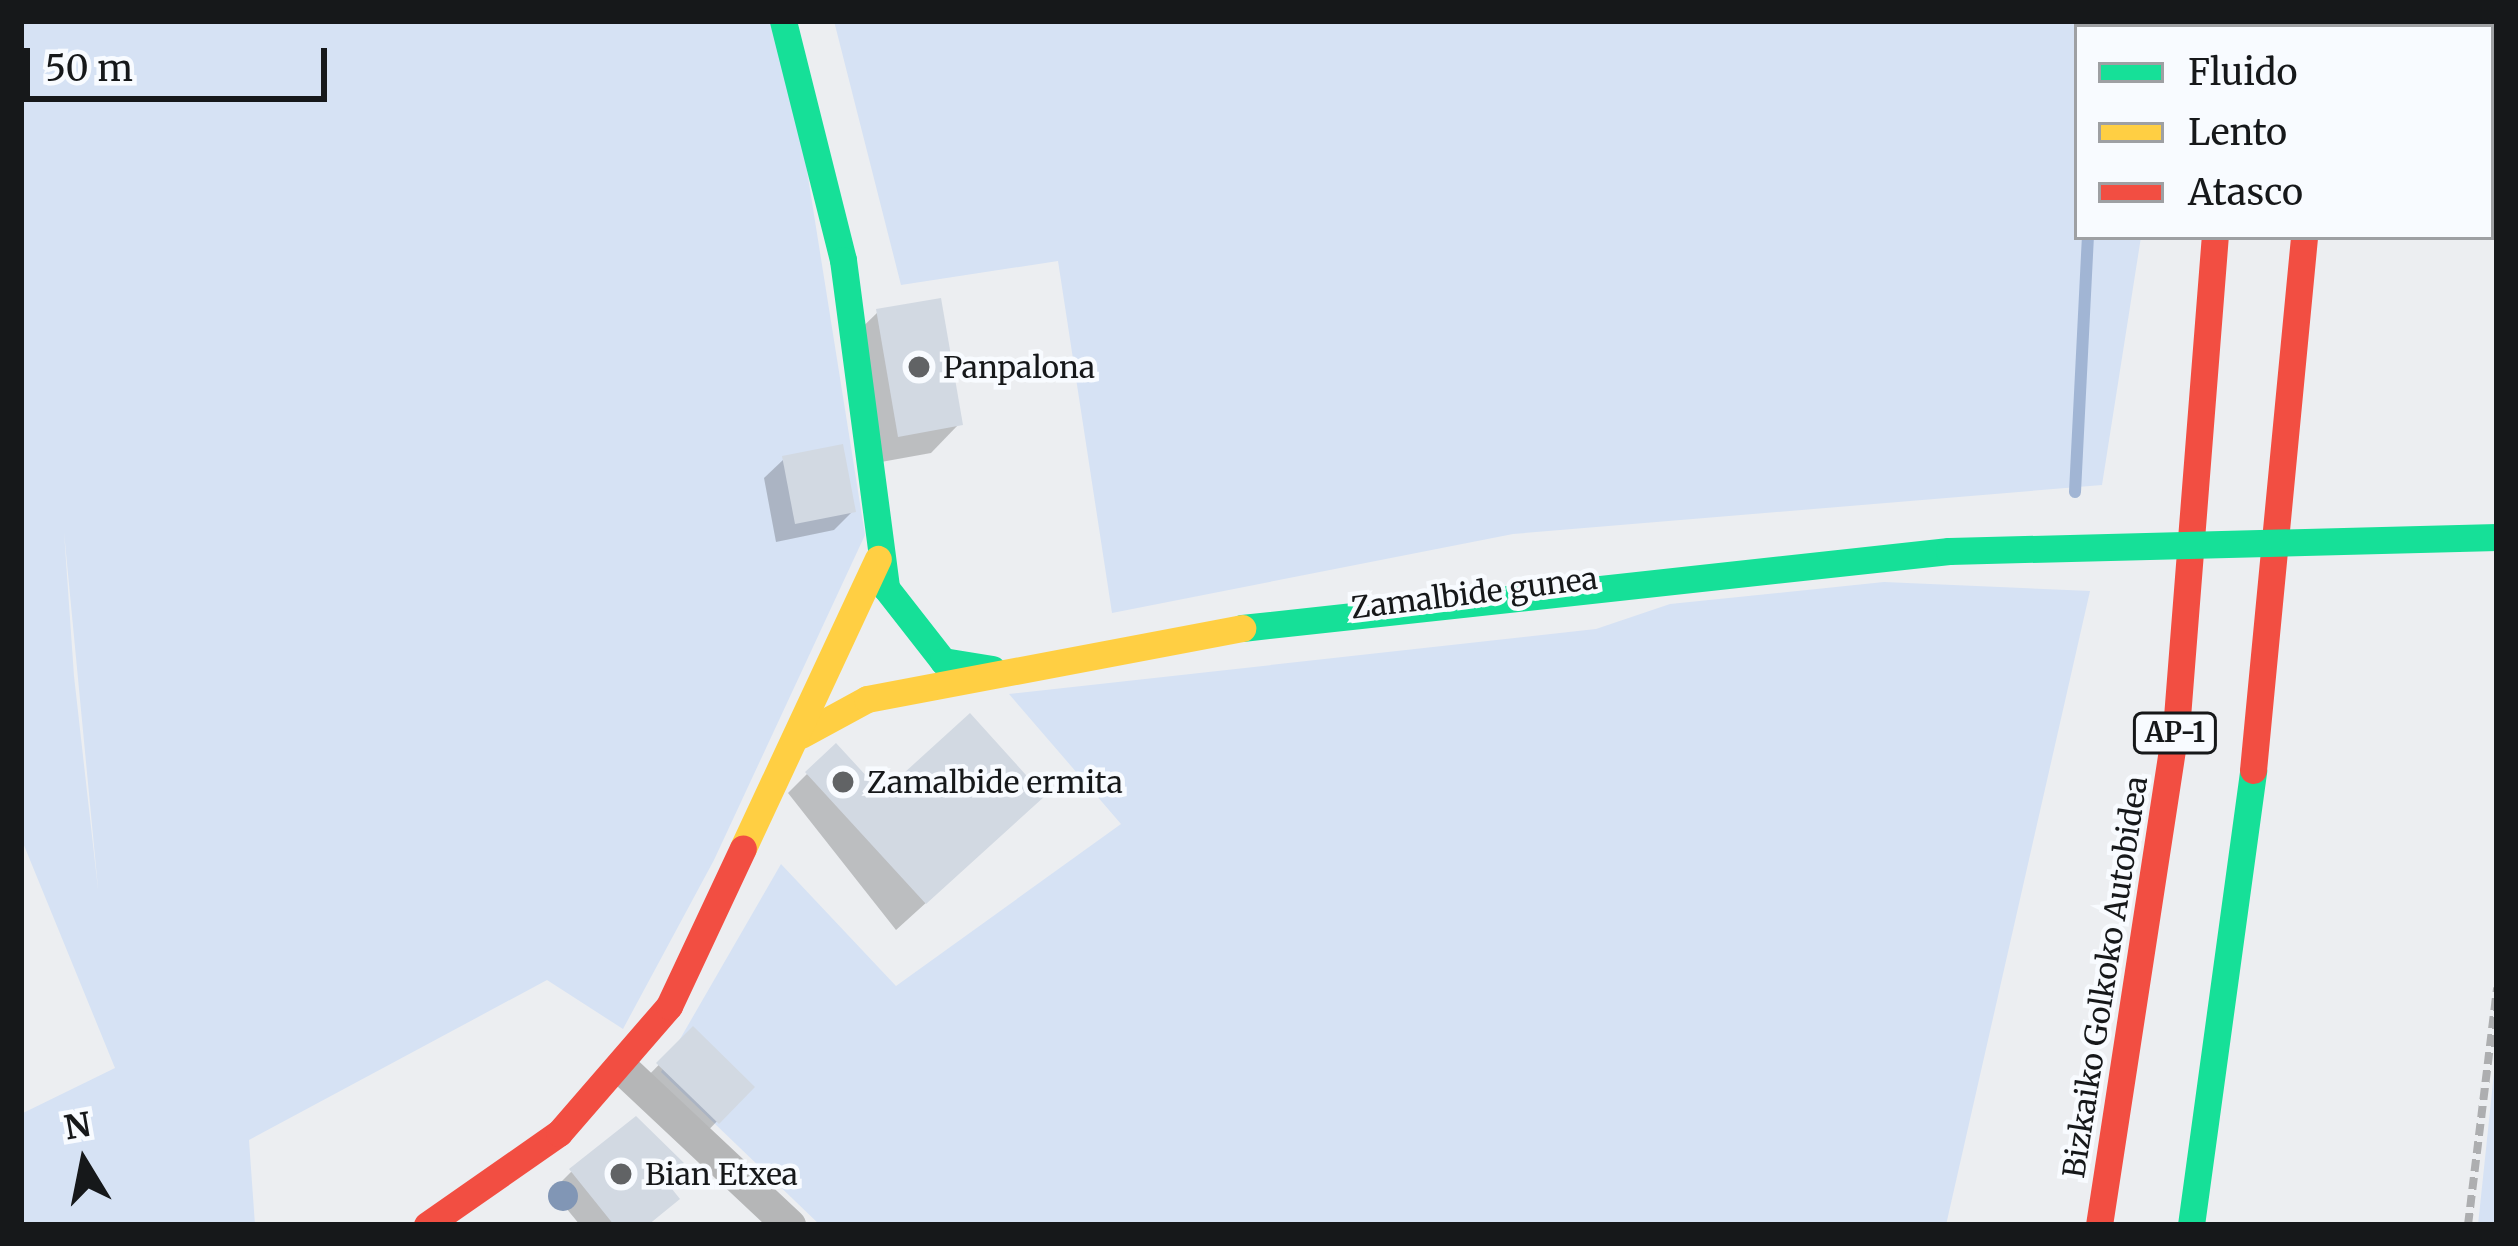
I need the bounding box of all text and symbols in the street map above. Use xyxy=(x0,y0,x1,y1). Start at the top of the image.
scale bar xyxy=(30,24,333,98)
legend xyxy=(2074,24,2494,240)
text: 50 m xyxy=(45,46,133,91)
text: Fluido xyxy=(2188,50,2298,95)
text: Lento xyxy=(2188,110,2287,155)
text: Atasco xyxy=(2188,170,2303,215)
place label: Panpalona xyxy=(943,349,1095,385)
marker: Panpalona xyxy=(906,354,932,380)
street label: Zamalbide gunea xyxy=(1349,560,1599,626)
road number: AP-1 xyxy=(2130,712,2220,754)
place label: Zamalbide ermita xyxy=(867,764,1123,800)
marker: Zamalbide ermita xyxy=(830,769,856,795)
street label: Bizkaiko Golkoko Autobidea xyxy=(2055,774,2155,1180)
north arrow xyxy=(24,1102,144,1222)
text: N xyxy=(61,1104,94,1149)
place label: Bian Etxea xyxy=(645,1156,798,1192)
marker: Bian Etxea xyxy=(608,1161,634,1187)

